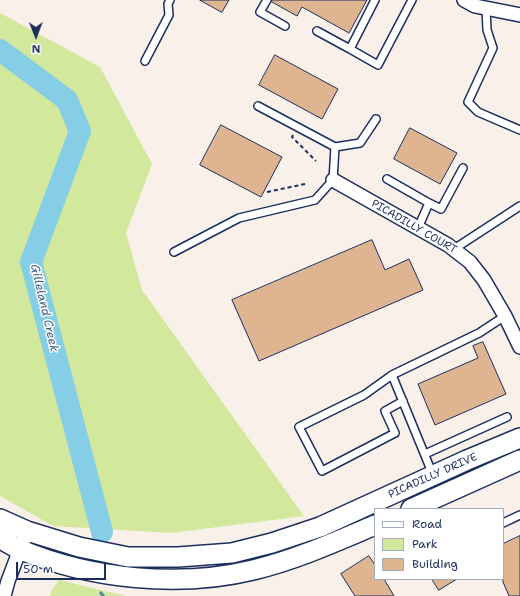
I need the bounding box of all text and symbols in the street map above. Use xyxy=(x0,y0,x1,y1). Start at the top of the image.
north arrow xyxy=(16,16,56,56)
text: N xyxy=(32,41,41,56)
street label: PICADILLY COURT xyxy=(369,197,459,257)
water label: Gilleland Creek xyxy=(27,263,61,353)
street label: PICADILLY DRIVE xyxy=(386,450,480,502)
legend xyxy=(374,508,504,580)
text: Road xyxy=(412,516,442,532)
text: Park xyxy=(412,536,438,552)
scale bar xyxy=(18,554,108,580)
text: Building xyxy=(412,556,458,572)
text: 50 m xyxy=(23,561,53,577)

